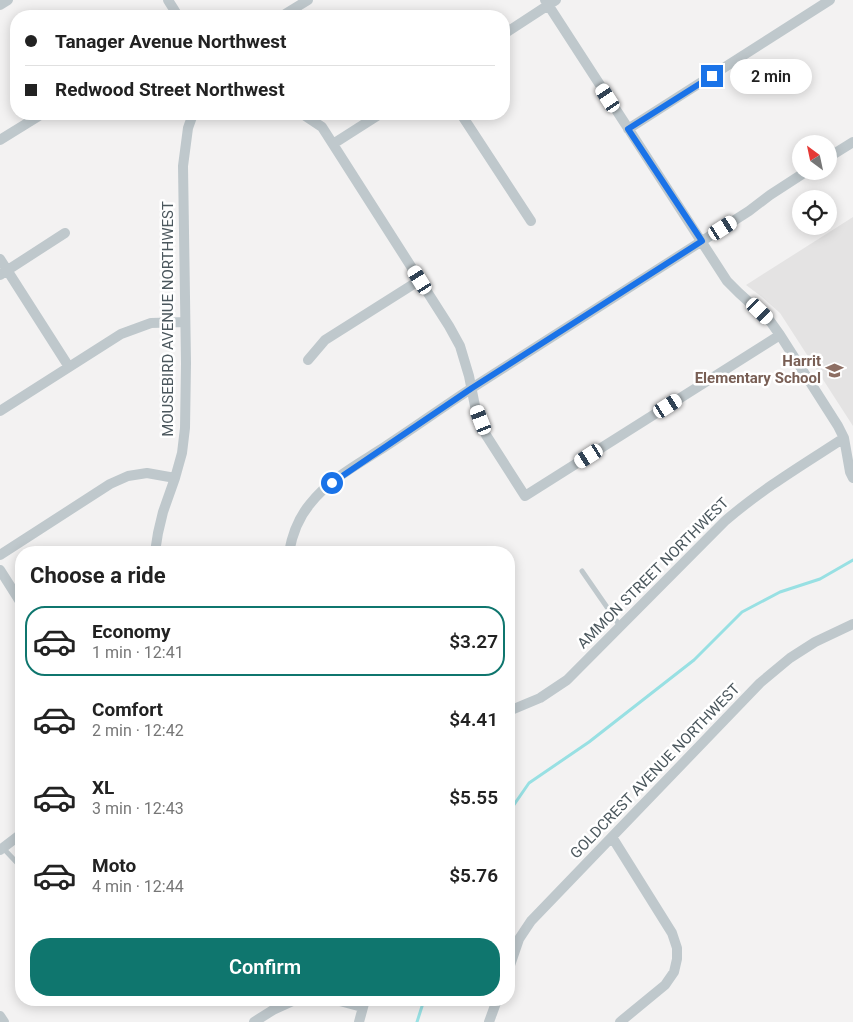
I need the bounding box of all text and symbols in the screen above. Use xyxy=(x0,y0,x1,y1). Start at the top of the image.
text: Tanager Avenue Northwest xyxy=(55,30,287,53)
callout: 2 min xyxy=(730,58,812,94)
route end xyxy=(701,65,723,87)
text: 2 min xyxy=(751,67,791,86)
text: Redwood Street Northwest xyxy=(55,78,285,101)
car xyxy=(593,81,622,115)
north arrow xyxy=(792,135,838,180)
map controls xyxy=(792,135,837,235)
button: locate xyxy=(792,190,837,235)
street label: MOUSEBIRD AVENUE NORTHWEST xyxy=(159,201,177,437)
car xyxy=(706,214,739,242)
car xyxy=(405,263,434,297)
car xyxy=(743,295,776,327)
place label: Harrit Elementary School xyxy=(695,352,821,387)
school or university icon: Harrit Elementary School xyxy=(825,360,845,380)
car xyxy=(651,392,684,420)
car xyxy=(468,403,493,437)
car xyxy=(572,442,605,470)
route start xyxy=(321,472,343,494)
street label: AMMON STREET NORTHWEST xyxy=(574,494,732,652)
text: Choose a ride xyxy=(30,563,166,588)
icon: car xyxy=(32,619,77,664)
text: Economy xyxy=(92,620,171,643)
text: $3.27 xyxy=(449,630,498,653)
text: 1 min · 12:41 xyxy=(92,643,184,662)
street label: GOLDCREST AVENUE NORTHWEST xyxy=(566,680,744,862)
icon: car xyxy=(32,697,77,742)
text: Comfort xyxy=(92,698,163,721)
text: $4.41 xyxy=(449,708,498,731)
text: 2 min · 12:42 xyxy=(92,721,184,740)
icon: car xyxy=(32,775,77,820)
text: XL xyxy=(92,776,114,799)
text: $5.55 xyxy=(449,786,498,809)
text: 3 min · 12:43 xyxy=(92,799,184,818)
icon: car xyxy=(32,853,77,898)
text: Moto xyxy=(92,854,136,877)
text: $5.76 xyxy=(449,864,498,887)
text: 4 min · 12:44 xyxy=(92,877,184,896)
button: Confirm xyxy=(30,938,500,996)

